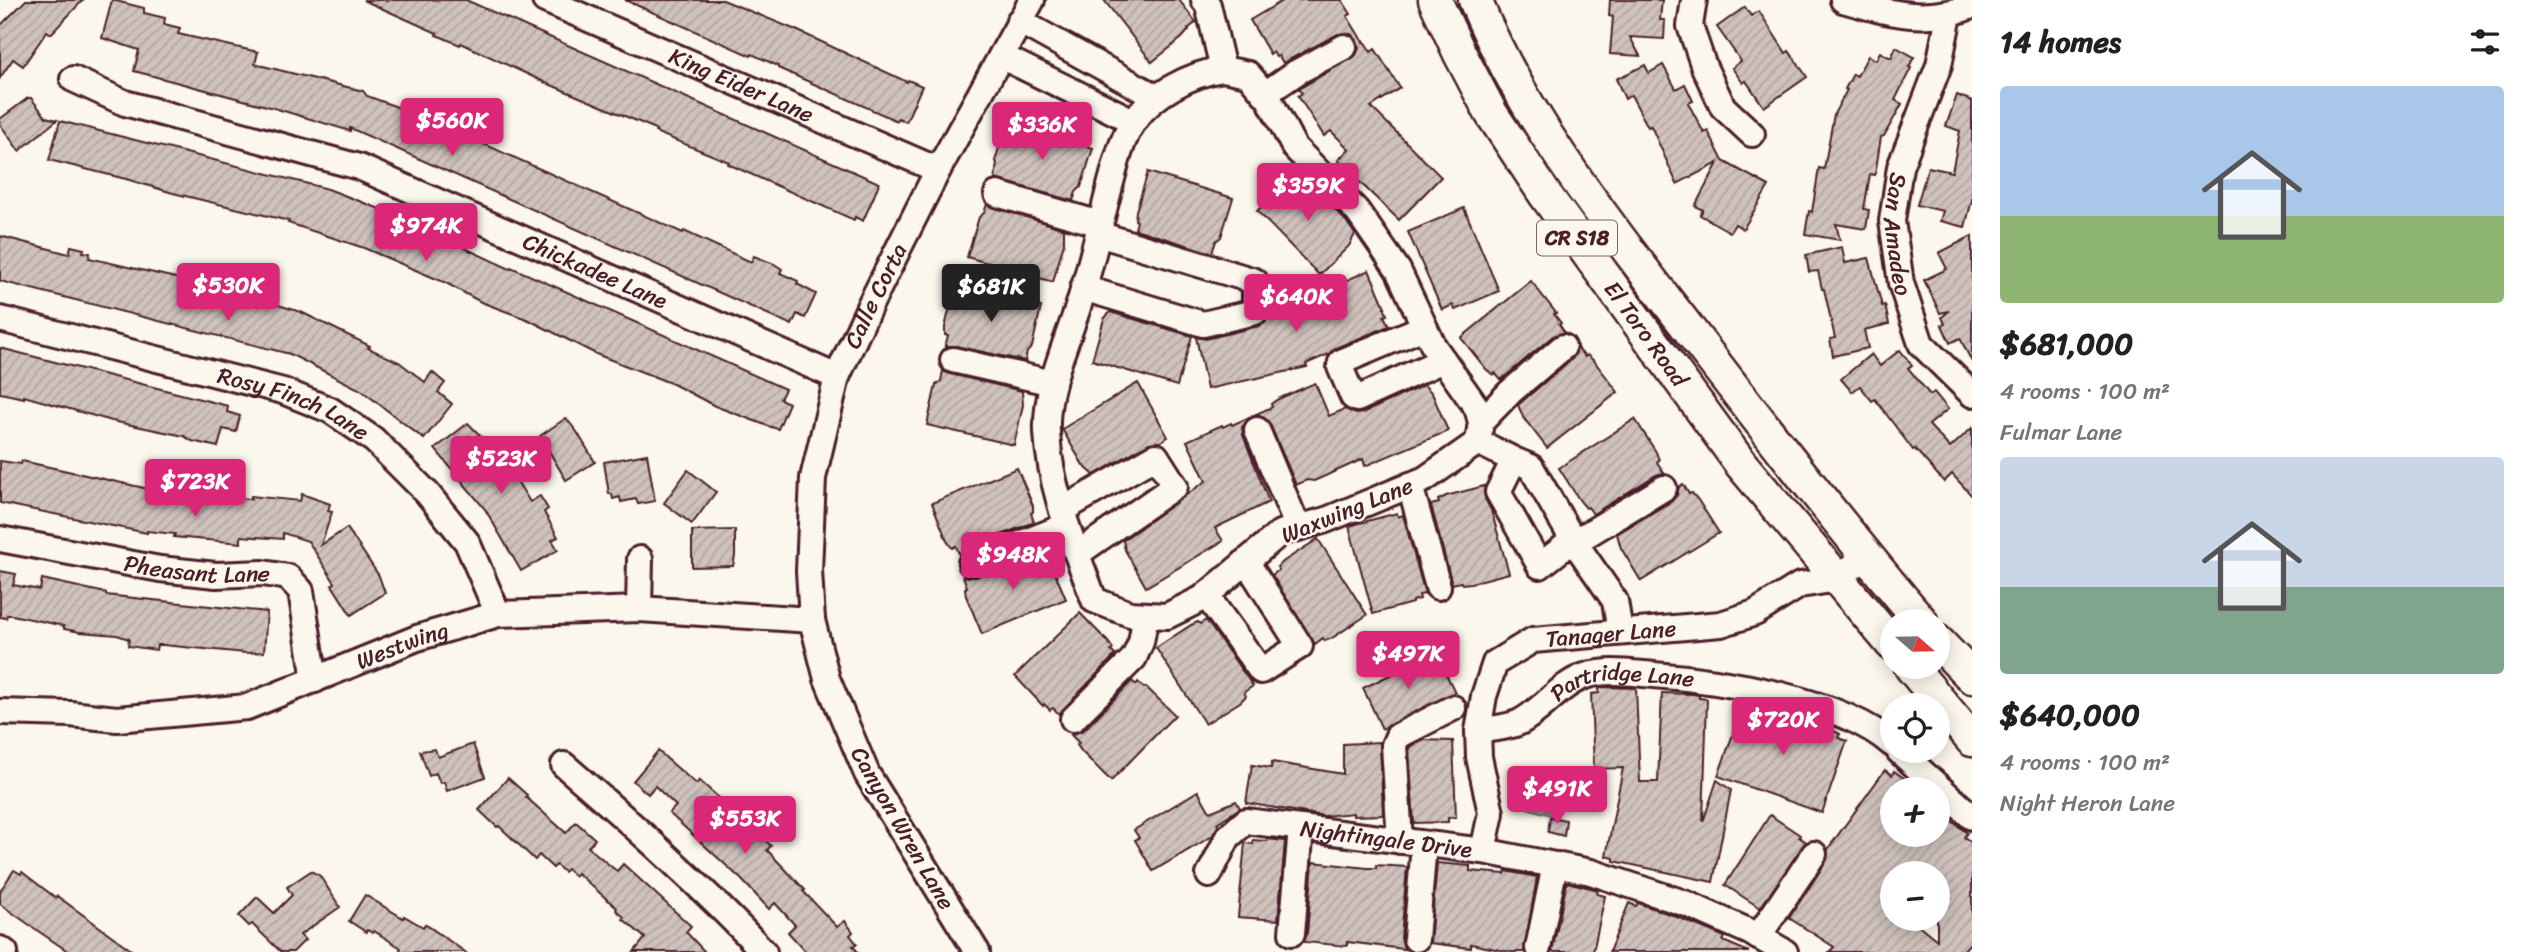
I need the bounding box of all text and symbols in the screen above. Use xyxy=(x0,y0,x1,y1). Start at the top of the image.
text: 14 homes xyxy=(2000,15,2121,69)
icon: filters xyxy=(2466,23,2504,61)
street label: King Eider Lane xyxy=(662,36,820,135)
pin: $560K xyxy=(403,99,501,158)
text: $560K xyxy=(416,100,488,141)
pin: $336K xyxy=(993,102,1091,162)
text: $336K xyxy=(1008,104,1076,145)
icon: home xyxy=(2189,132,2315,258)
pin: $359K xyxy=(1259,164,1357,223)
text: $359K xyxy=(1273,165,1343,206)
street label: San Amadeo xyxy=(1870,170,1924,302)
pin: $974K xyxy=(377,204,475,263)
text: $974K xyxy=(390,205,462,246)
road number: CR S18 xyxy=(1537,220,1617,256)
street label: Chickadee Lane xyxy=(516,221,674,321)
street label: Calle Corta xyxy=(833,236,919,356)
pin: $530K xyxy=(179,264,277,323)
pin: $681K xyxy=(942,264,1040,324)
text: $530K xyxy=(193,265,263,306)
text: $681K xyxy=(958,266,1024,307)
street label: El Toro Road xyxy=(1593,272,1700,398)
pin: $640K xyxy=(1247,274,1345,334)
text: $640K xyxy=(1260,276,1332,317)
text: $681,000 xyxy=(2000,317,2133,371)
street label: Rosy Finch Lane xyxy=(213,355,378,452)
text: 4 rooms · 100 m² xyxy=(2000,371,2170,412)
text: Fulmar Lane xyxy=(2000,412,2122,453)
pin: $523K xyxy=(452,436,550,496)
text: $523K xyxy=(466,438,536,479)
pin: $723K xyxy=(146,460,244,519)
text: $723K xyxy=(161,461,229,502)
street label: Waxwing Lane xyxy=(1275,465,1420,556)
icon: home xyxy=(2189,503,2315,629)
pin: $948K xyxy=(964,532,1062,592)
text: $948K xyxy=(977,534,1049,575)
street label: Pheasant Lane xyxy=(121,543,273,596)
street label: Tanager Lane xyxy=(1544,608,1678,660)
north arrow xyxy=(1880,609,1950,679)
map controls xyxy=(1880,609,1950,931)
street label: Westwing xyxy=(350,610,454,682)
pin: $497K xyxy=(1359,632,1457,691)
text: $497K xyxy=(1372,633,1444,674)
street label: Partridge Lane xyxy=(1540,652,1697,713)
text: $640,000 xyxy=(2000,688,2140,742)
button: locate xyxy=(1880,693,1950,763)
pin: $720K xyxy=(1734,698,1832,757)
text: $720K xyxy=(1748,699,1818,740)
street label: Canyon Wren Lane xyxy=(839,739,966,918)
text: 4 rooms · 100 m² xyxy=(2000,742,2170,783)
pin: $491K xyxy=(1508,766,1606,826)
text: $491K xyxy=(1523,768,1591,809)
button: + xyxy=(1880,777,1950,847)
text: Night Heron Lane xyxy=(2000,783,2175,824)
pin: $553K xyxy=(696,796,794,856)
text: $553K xyxy=(710,798,780,839)
street label: Nightingale Drive xyxy=(1298,808,1475,870)
button: − xyxy=(1880,861,1950,931)

